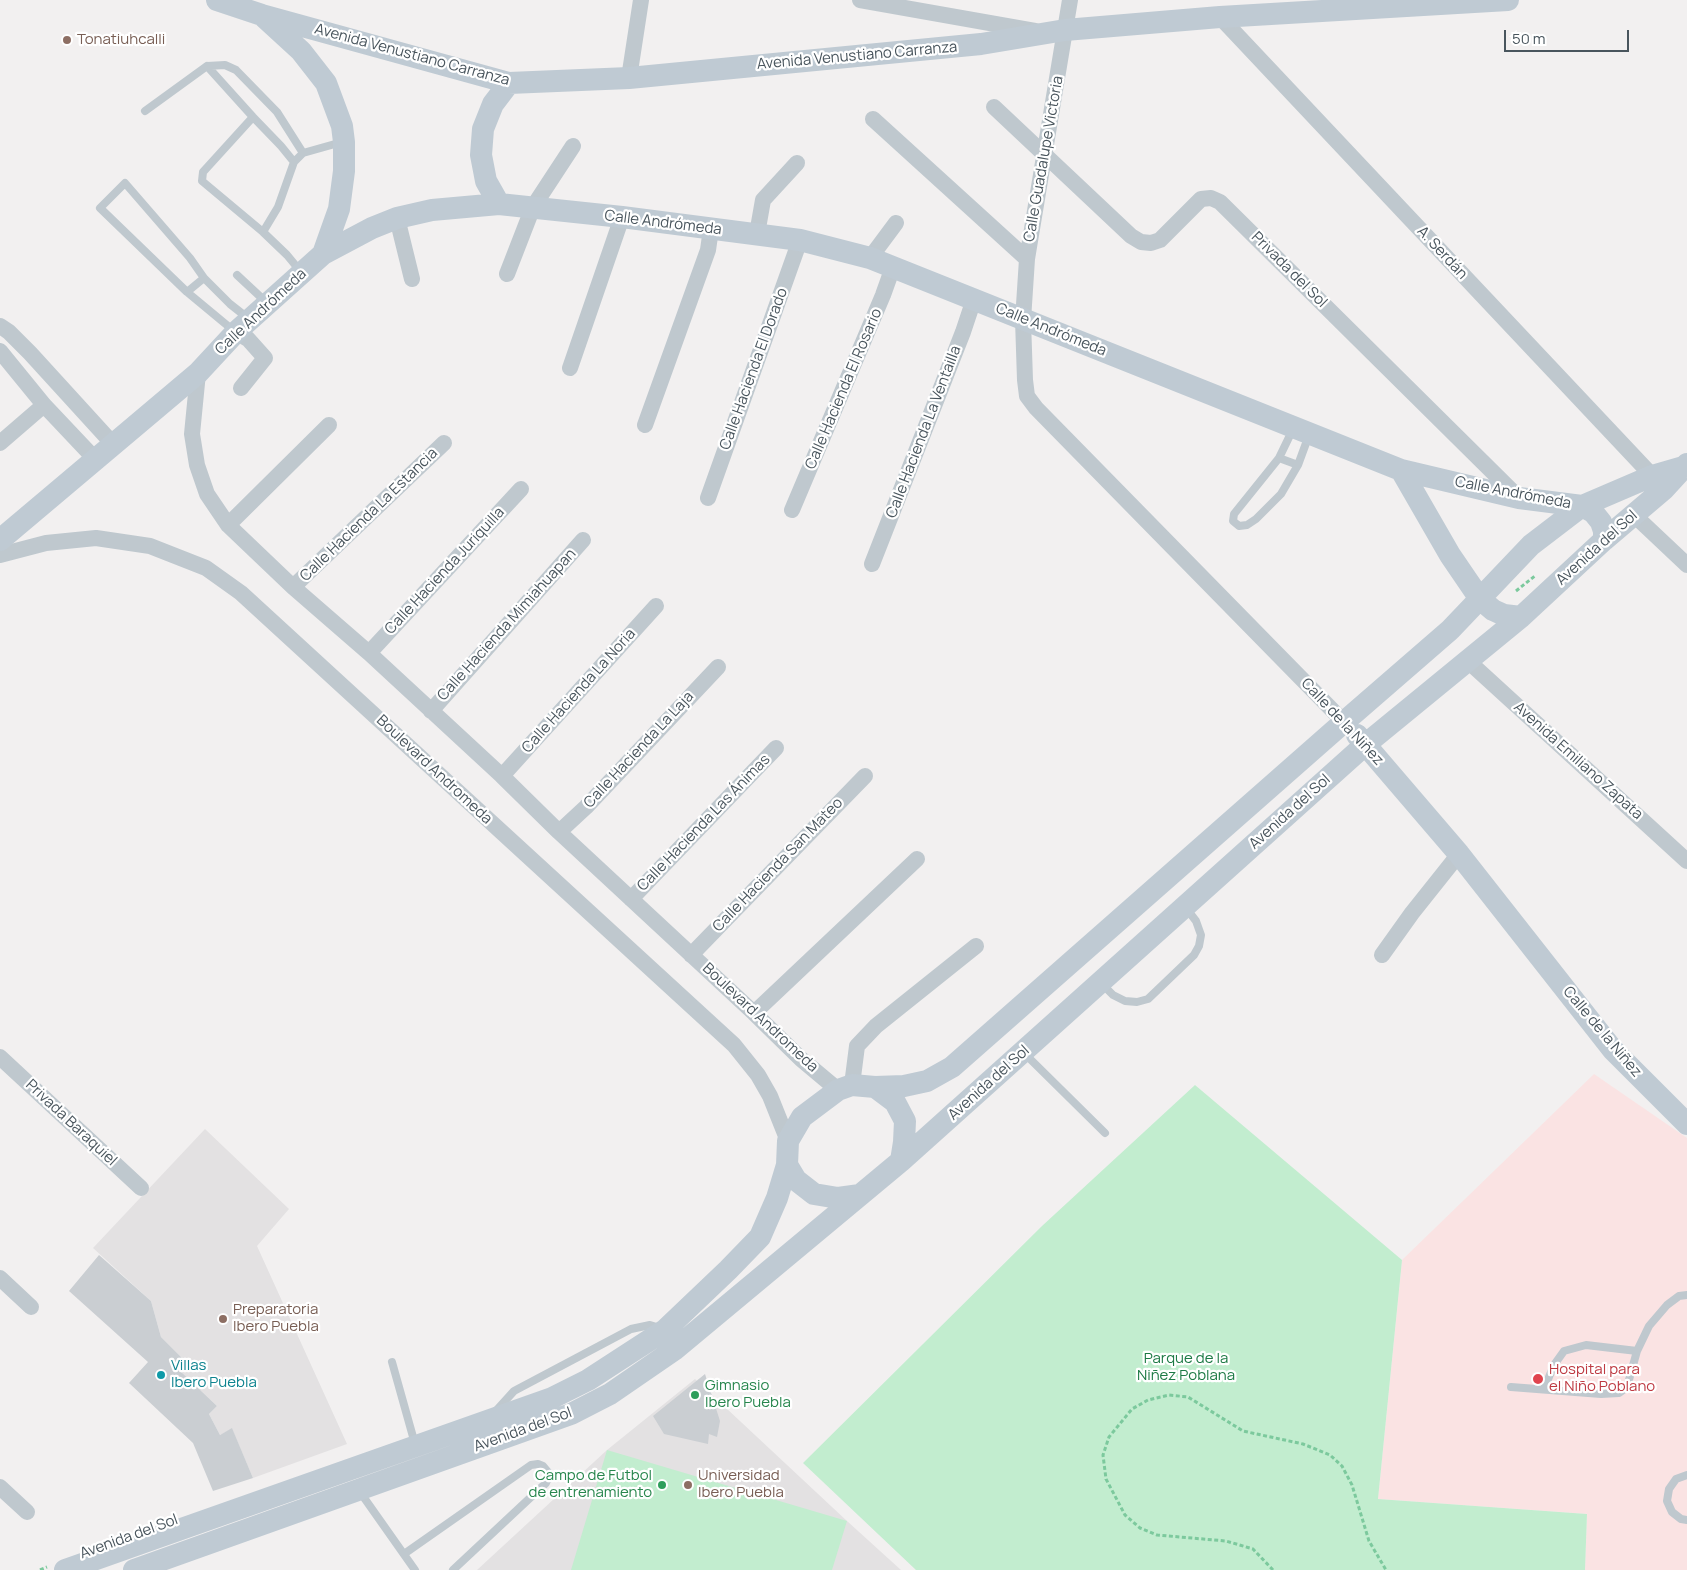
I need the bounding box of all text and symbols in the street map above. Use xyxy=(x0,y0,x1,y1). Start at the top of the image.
street label: Avenida Venustiano Carranza xyxy=(313,20,511,90)
scale bar xyxy=(1507,20,1632,52)
text: 50 m xyxy=(1512,28,1546,49)
place label: Tonatiuhcalli xyxy=(77,31,165,49)
marker: Tonatiuhcalli xyxy=(61,34,73,46)
street label: Avenida Venustiano Carranza xyxy=(756,38,958,74)
street label: Calle Guadalupe Victoria xyxy=(1021,75,1067,243)
street label: Calle Andrómeda xyxy=(603,207,723,239)
street label: A. Serdán xyxy=(1413,223,1471,283)
street label: Privada del Sol xyxy=(1247,228,1331,312)
street label: Calle Andrómeda xyxy=(212,265,310,359)
street label: Calle Hacienda El Dorado xyxy=(716,286,792,452)
street label: Calle Andrómeda xyxy=(993,300,1109,360)
street label: Calle Hacienda El Rosario xyxy=(802,306,886,472)
street label: Calle Hacienda La Ventailla xyxy=(883,343,965,521)
street label: Calle Hacienda La Estancia xyxy=(297,445,441,585)
street label: Calle Andrómeda xyxy=(1453,473,1573,513)
street label: Calle Hacienda Juriquilla xyxy=(381,504,509,638)
street label: Avenida del Sol xyxy=(1553,507,1641,589)
street label: Calle Hacienda Mimiahuapan xyxy=(434,545,580,705)
street label: Calle Hacienda La Noria xyxy=(518,625,640,757)
street label: Calle de la Niñez xyxy=(1297,675,1387,769)
street label: Calle Hacienda La Laja xyxy=(580,688,698,812)
street label: Avenida Emiliano Zapata xyxy=(1510,698,1646,824)
street label: Boulevard Andromeda xyxy=(372,712,496,828)
street label: Calle Hacienda Las Ánimas xyxy=(634,751,774,895)
street label: Avenida del Sol xyxy=(1246,771,1334,853)
street label: Calle Hacienda San Mateo xyxy=(709,794,847,936)
street label: Boulevard Andromeda xyxy=(698,960,822,1076)
street label: Calle de la Niñez xyxy=(1559,983,1645,1081)
street label: Avenida del Sol xyxy=(945,1042,1033,1124)
street label: Privada Baraquiel xyxy=(22,1076,120,1170)
place label: Preparatoria Ibero Puebla xyxy=(233,1301,319,1336)
marker: Preparatoria Ibero Puebla xyxy=(217,1313,229,1325)
park label: Parque de la Niñez Poblana xyxy=(1137,1350,1235,1385)
place label: Villas Ibero Puebla xyxy=(171,1357,257,1392)
place label: Hospital para el Niño Poblano xyxy=(1549,1361,1655,1396)
marker: Villas Ibero Puebla xyxy=(155,1369,167,1381)
marker: Hospital para el Niño Poblano xyxy=(1531,1372,1545,1386)
place label: Gimnasio Ibero Puebla xyxy=(705,1377,791,1412)
marker: Gimnasio Ibero Puebla xyxy=(689,1389,701,1401)
street label: Avenida del Sol xyxy=(471,1404,575,1456)
place label: Campo de Futbol de entrenamiento xyxy=(529,1467,652,1502)
place label: Universidad Ibero Puebla xyxy=(698,1467,784,1502)
marker: Campo de Futbol de entrenamiento xyxy=(656,1479,668,1491)
marker: Universidad Ibero Puebla xyxy=(682,1479,694,1491)
street label: Avenida del Sol xyxy=(77,1511,181,1563)

